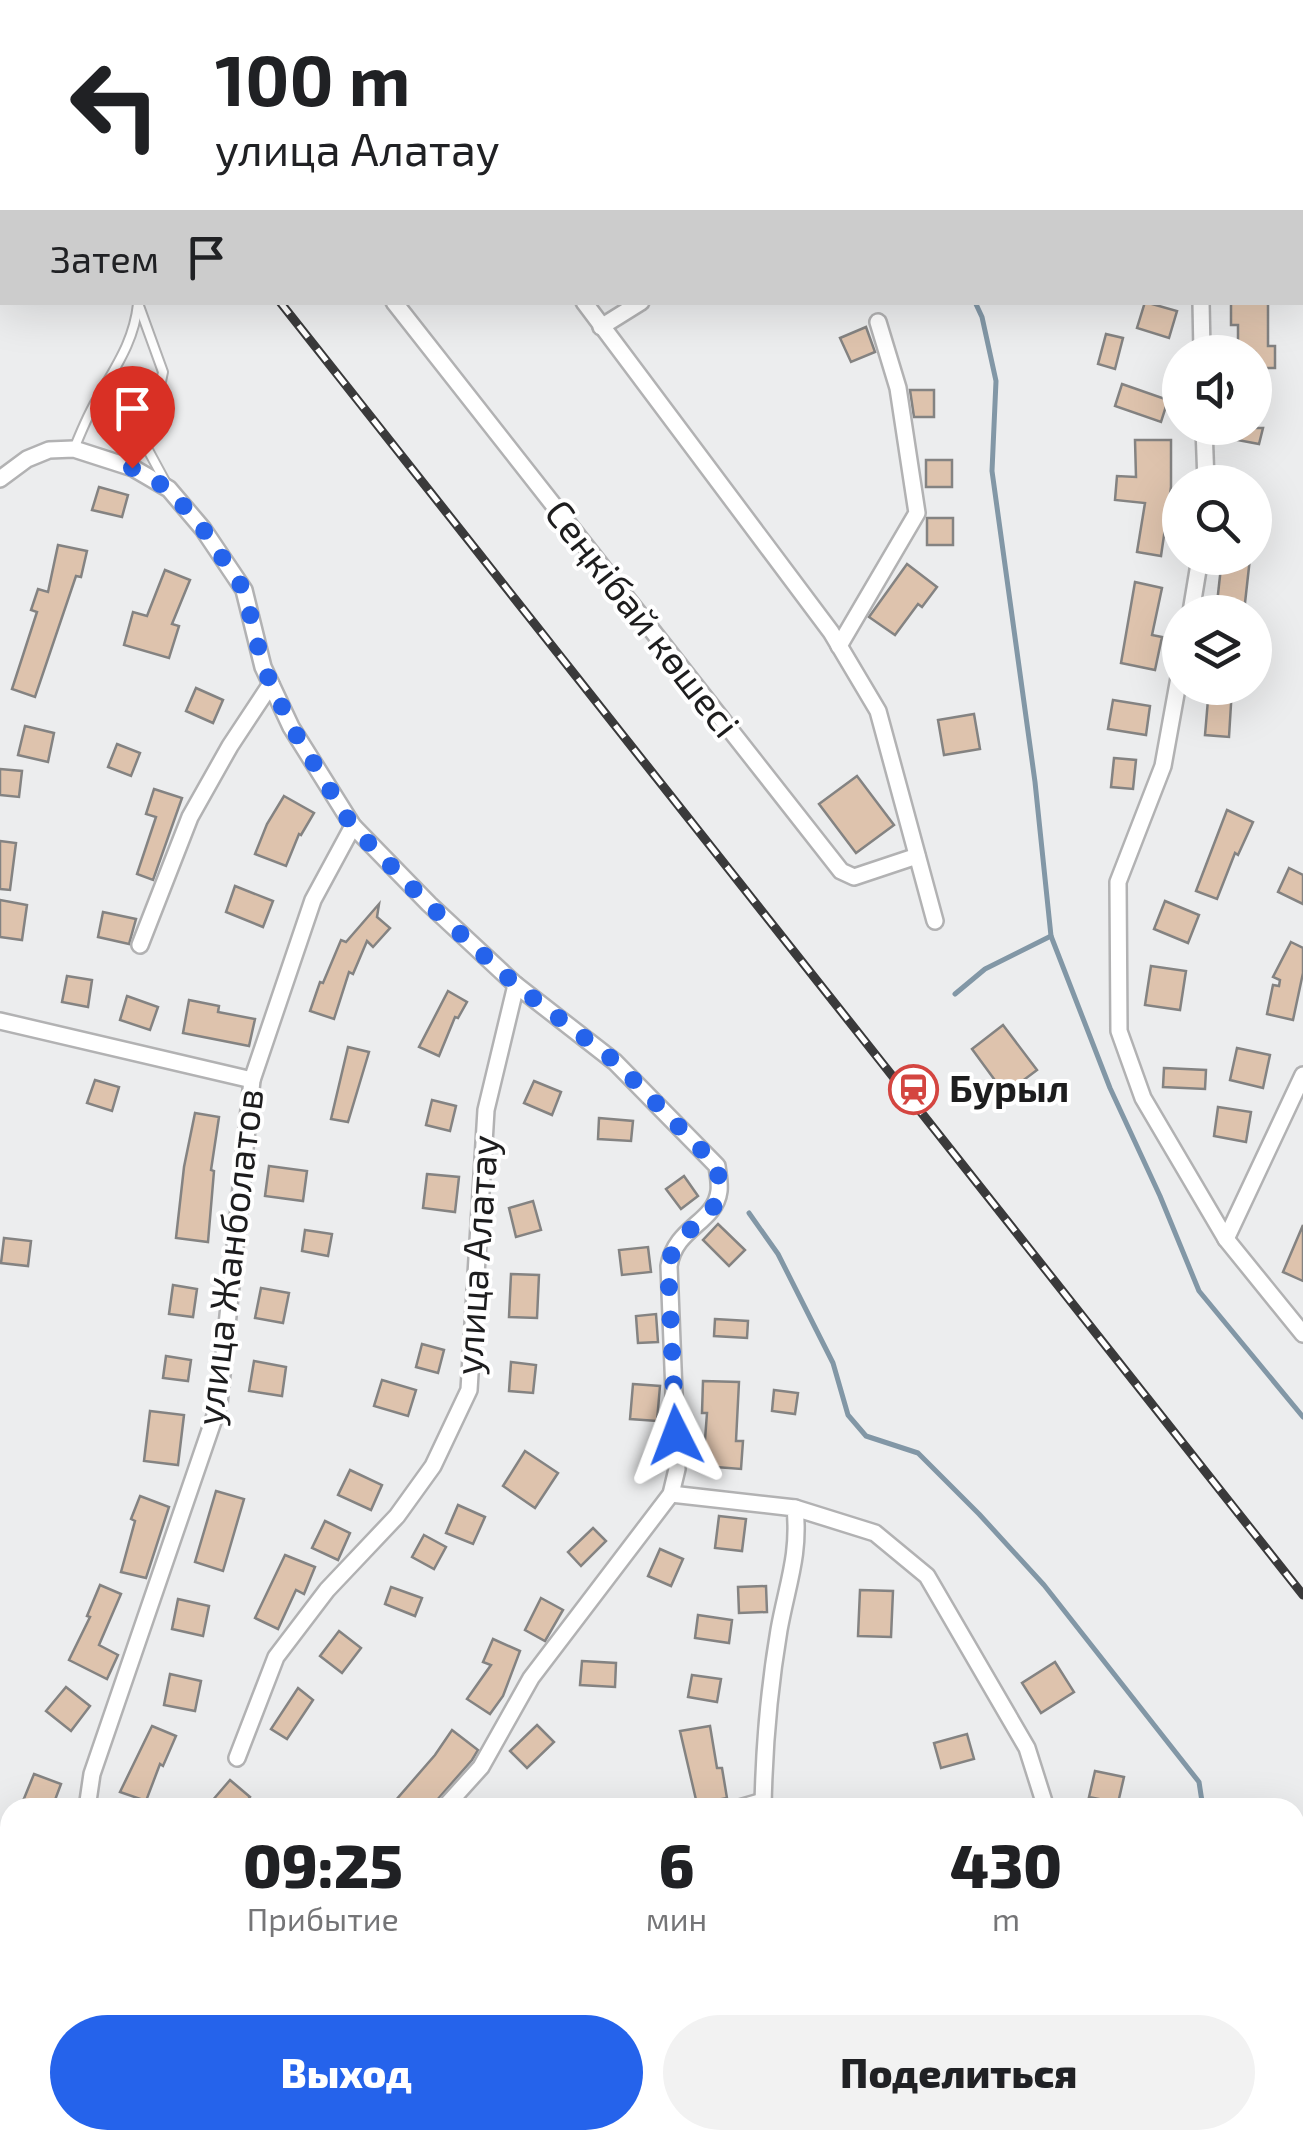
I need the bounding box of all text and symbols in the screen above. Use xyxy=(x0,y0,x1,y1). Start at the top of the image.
text: 100 m xyxy=(215,36,410,120)
icon: left xyxy=(50,40,180,170)
text: улица Алатау xyxy=(215,121,500,175)
icon: arrive xyxy=(179,230,234,285)
text: Затем xyxy=(50,235,159,281)
map controls xyxy=(1162,335,1272,705)
button: sound xyxy=(1162,335,1272,445)
pin xyxy=(90,366,175,469)
icon: arrive xyxy=(105,381,160,436)
button: search xyxy=(1162,465,1272,575)
street label: Сеңкібай көшесі xyxy=(537,490,751,746)
button: layers xyxy=(1162,595,1272,705)
station icon: Бурыл xyxy=(888,1063,940,1115)
place label: Бурыл xyxy=(949,1064,1069,1110)
street label: улица Жанболатов xyxy=(185,1086,271,1428)
street label: улица Алатау xyxy=(444,1133,506,1376)
position arrow xyxy=(624,1383,728,1487)
text: 09:25 xyxy=(243,1828,403,1900)
text: 6 xyxy=(658,1828,694,1900)
text: 430 xyxy=(950,1828,1062,1900)
text: Прибытие xyxy=(247,1899,399,1937)
text: мин xyxy=(646,1899,707,1937)
text: m xyxy=(992,1899,1020,1937)
button: Выход xyxy=(50,2015,643,2130)
button: Поделиться xyxy=(663,2015,1255,2130)

